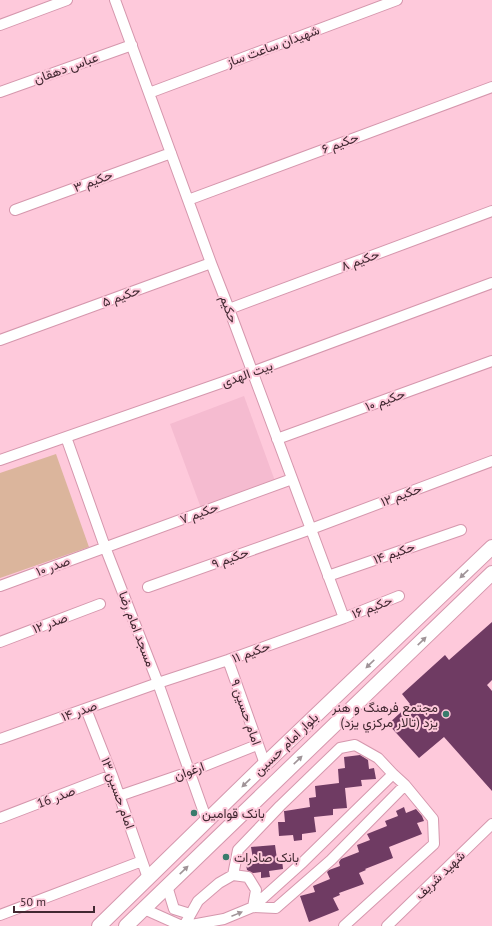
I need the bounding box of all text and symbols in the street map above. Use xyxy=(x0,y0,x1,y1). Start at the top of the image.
street label: شهیدان ساعت ساز xyxy=(223,21,322,71)
street label: عباس دهقان xyxy=(31,48,101,88)
street label: حکیم ۶ xyxy=(319,128,361,158)
street label: حکیم ۳ xyxy=(71,166,115,196)
street label: حکیم ۸ xyxy=(339,245,382,275)
street label: حکیم ۵ xyxy=(100,281,143,311)
street label: حکیم xyxy=(216,293,242,326)
street label: بیت الهدی xyxy=(219,357,275,391)
street label: حکیم ۱۰ xyxy=(363,385,407,415)
street label: حکیم ۱۲ xyxy=(378,480,424,510)
street label: حکیم ۷ xyxy=(178,498,221,528)
street label: حکیم ۱۴ xyxy=(371,538,417,568)
street label: حکیم ۹ xyxy=(209,543,251,572)
street label: صدر ۱۰ xyxy=(34,552,72,580)
one-way arrow xyxy=(459,569,469,579)
street label: مسجد امام رضا xyxy=(115,589,159,669)
street label: حکیم ۱۶ xyxy=(349,591,395,622)
street label: صدر ۱۲ xyxy=(30,609,70,637)
one-way arrow xyxy=(417,636,427,645)
street label: حکیم ۱۱ xyxy=(230,637,273,667)
one-way arrow xyxy=(365,659,375,669)
street label: امام حسین ۹ xyxy=(227,677,265,747)
street label: صدر ۱۴ xyxy=(59,697,99,725)
place label: مجتمع فرهنگ و هنر یزد (تالار مركزي یزد) xyxy=(331,699,438,733)
street label: بلوار امام حسین xyxy=(250,709,322,779)
marker: مجتمع فرهنگ و هنر یزد (تالار مركزي یزد) xyxy=(441,709,451,719)
street label: امام حسین ۱۳ xyxy=(97,755,139,831)
one-way arrow xyxy=(293,755,303,765)
street label: ارغوان xyxy=(172,758,206,784)
one-way arrow xyxy=(241,778,251,788)
street label: صدر 16 xyxy=(34,782,78,812)
place label: بانک قوامین xyxy=(202,805,265,822)
marker: بانک قوامین xyxy=(189,808,199,818)
street label: شهید شریف xyxy=(411,847,469,903)
place label: بانک صادرات xyxy=(234,849,299,866)
marker: بانک صادرات xyxy=(221,852,231,862)
one-way arrow xyxy=(179,865,189,875)
scale bar xyxy=(14,888,94,914)
text: 50 m xyxy=(20,894,46,909)
one-way arrow xyxy=(232,911,243,917)

